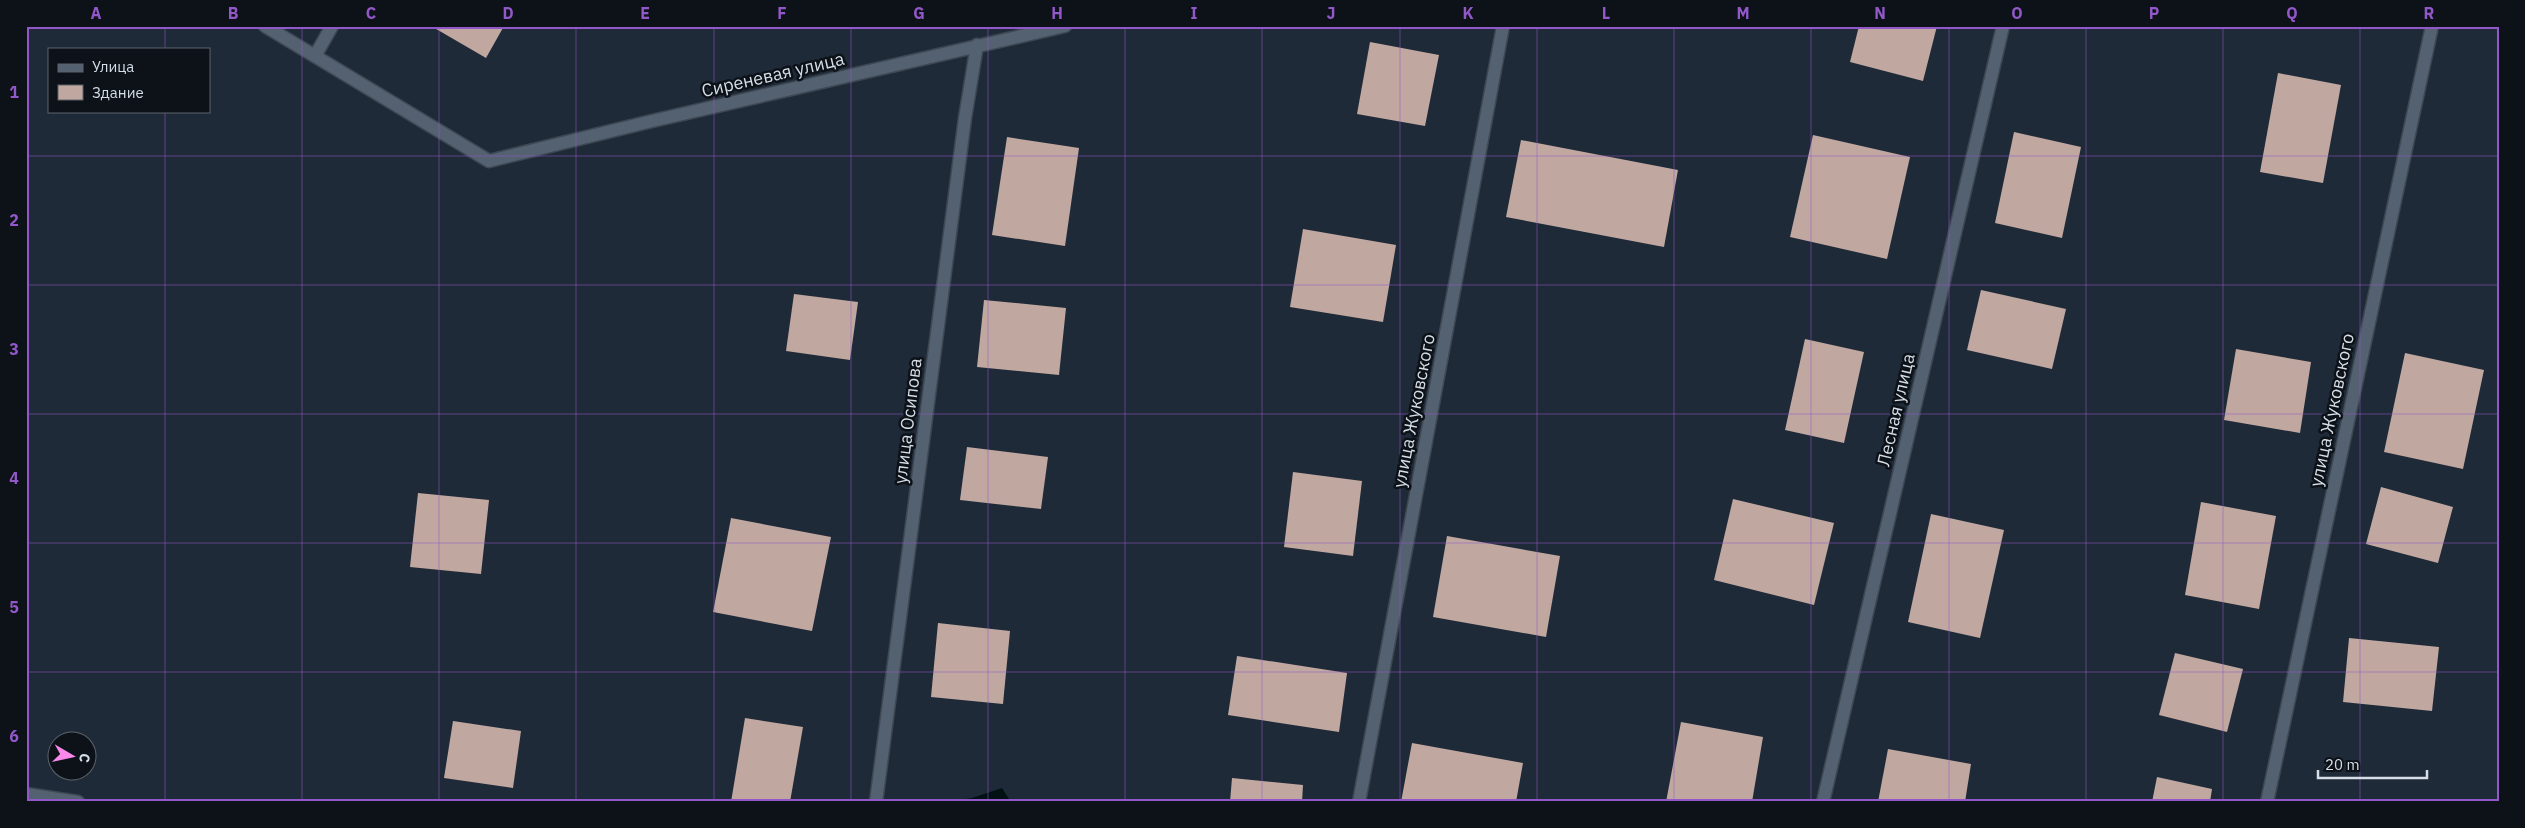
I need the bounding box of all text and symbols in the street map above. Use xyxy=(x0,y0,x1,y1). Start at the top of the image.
text: A xyxy=(91,3,102,23)
text: B xyxy=(228,3,239,23)
text: C xyxy=(366,3,376,23)
text: D xyxy=(502,3,514,23)
text: E xyxy=(640,3,650,23)
text: F xyxy=(777,3,787,23)
text: G xyxy=(913,3,925,23)
text: H xyxy=(1051,3,1063,23)
text: I xyxy=(1191,3,1198,23)
text: J xyxy=(1327,3,1335,23)
text: K xyxy=(1462,3,1474,23)
text: L xyxy=(1602,3,1610,23)
text: M xyxy=(1736,3,1750,23)
text: N xyxy=(1874,3,1886,23)
text: O xyxy=(2011,3,2023,23)
text: P xyxy=(2149,3,2159,23)
text: Q xyxy=(2286,3,2298,23)
text: R xyxy=(2424,3,2435,23)
street label: Сиреневая улица xyxy=(699,47,847,102)
legend xyxy=(48,48,210,112)
text: Улица xyxy=(92,57,134,76)
text: 1 xyxy=(9,82,19,102)
text: Здание xyxy=(92,83,144,102)
text: 2 xyxy=(9,210,19,230)
street label: улица Жуковского xyxy=(2304,331,2359,489)
street label: улица Жуковского xyxy=(1387,332,1440,490)
text: 3 xyxy=(9,339,19,359)
street label: Лесная улица xyxy=(1871,351,1920,469)
street label: улица Осипова xyxy=(888,356,927,485)
text: 4 xyxy=(9,468,19,488)
text: 5 xyxy=(9,597,19,617)
text: 6 xyxy=(9,726,19,746)
north arrow xyxy=(48,730,98,780)
scale bar xyxy=(2318,748,2426,780)
text: С xyxy=(75,752,94,764)
text: 20 m xyxy=(2325,755,2360,774)

